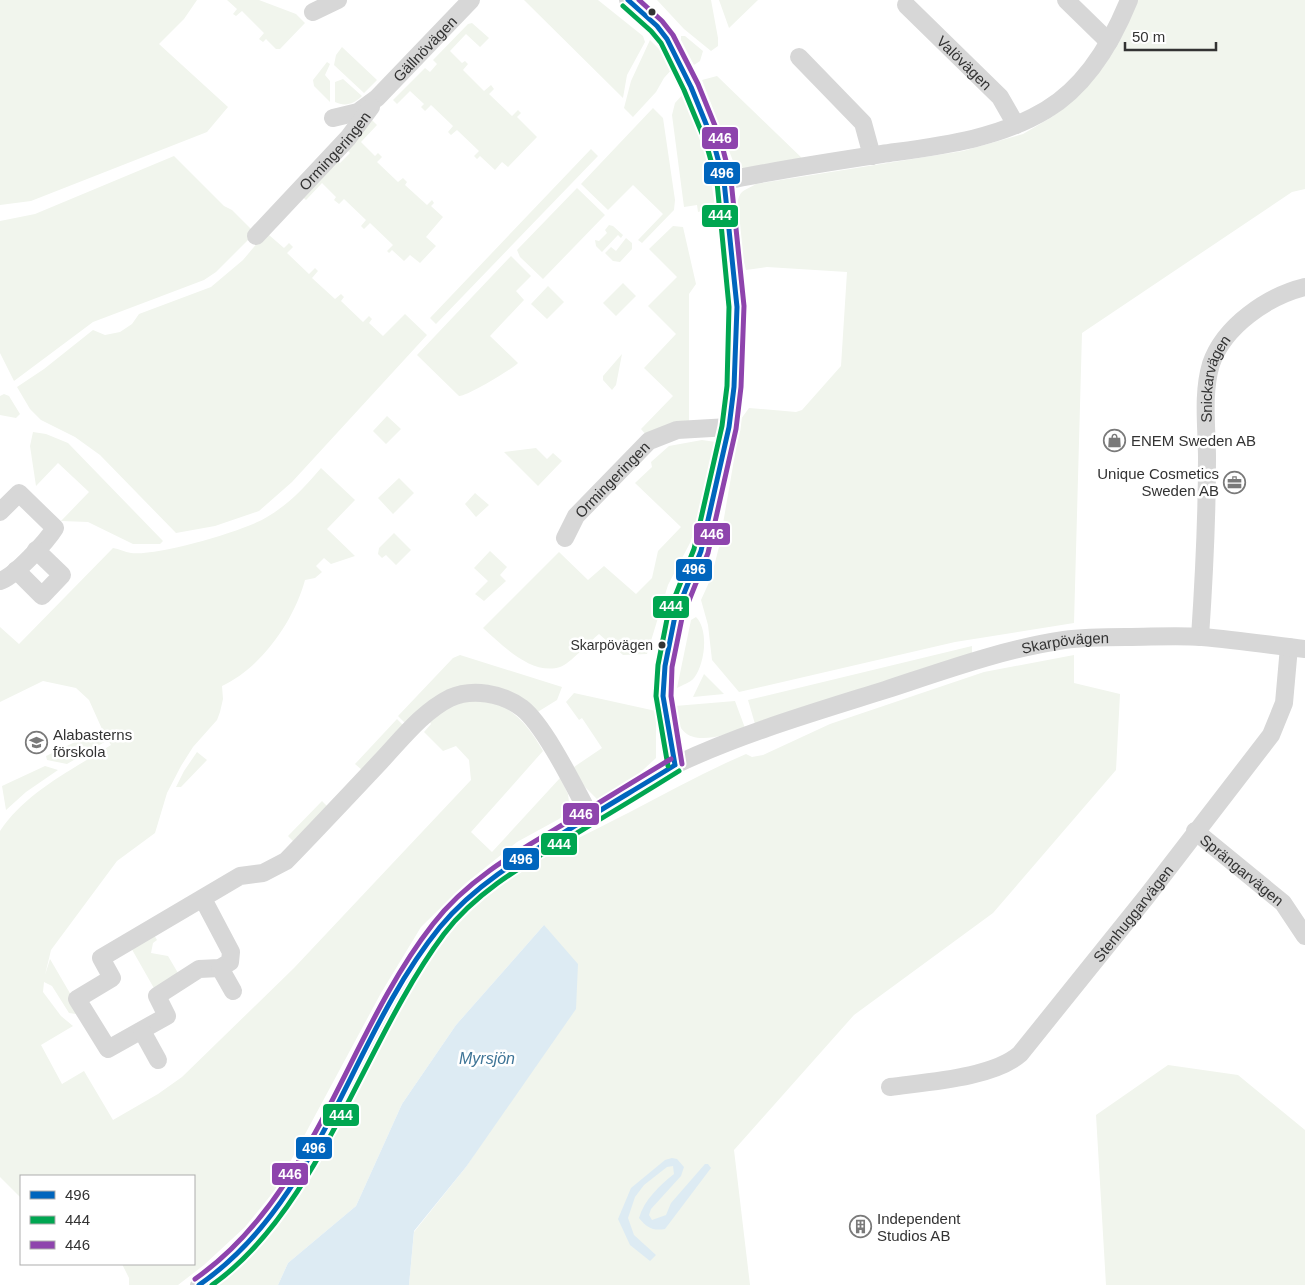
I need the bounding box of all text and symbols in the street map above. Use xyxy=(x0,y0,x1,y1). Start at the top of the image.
unlabelled marker xyxy=(647,7,657,17)
street label: Gällnövägen xyxy=(389,12,460,85)
scale bar xyxy=(1125,20,1216,52)
text: 50 m xyxy=(1132,28,1165,45)
street label: Valövägen xyxy=(934,32,995,93)
street label: Ormingeringen xyxy=(295,108,373,193)
line badge: 446 xyxy=(701,126,739,150)
text: 446 xyxy=(708,130,732,146)
line badge: 496 xyxy=(703,161,741,185)
text: 496 xyxy=(710,165,734,181)
line badge: 444 xyxy=(701,204,739,228)
text: 444 xyxy=(708,207,732,223)
street label: Snickarvägen xyxy=(1197,331,1233,423)
shop icon: ENEM Sweden AB xyxy=(1103,428,1127,452)
place label: ENEM Sweden AB xyxy=(1131,432,1256,449)
street label: Ormingeringen xyxy=(571,438,653,521)
place label: Unique Cosmetics Sweden AB xyxy=(1097,465,1219,499)
office icon: Unique Cosmetics Sweden AB xyxy=(1223,470,1247,494)
line badge: 446 xyxy=(693,522,731,546)
text: 446 xyxy=(700,526,724,542)
line badge: 496 xyxy=(675,558,713,582)
text: 496 xyxy=(682,561,706,577)
line badge: 444 xyxy=(652,595,690,619)
text: 444 xyxy=(659,598,683,614)
street label: Skarpövägen xyxy=(1020,629,1109,656)
place label: Skarpövägen xyxy=(570,637,653,653)
marker: Skarpövägen xyxy=(657,640,667,650)
place label: Alabasterns förskola xyxy=(53,726,132,760)
school or university icon: Alabasterns förskola xyxy=(25,731,49,755)
line badge: 446 xyxy=(562,802,600,826)
text: 446 xyxy=(569,806,593,822)
street label: Sprängarvägen xyxy=(1197,831,1287,909)
line badge: 444 xyxy=(540,832,578,856)
text: 444 xyxy=(547,836,571,852)
line badge: 496 xyxy=(502,847,540,871)
text: 496 xyxy=(509,851,533,867)
street label: Stenhuggarvägen xyxy=(1089,862,1176,965)
water label: Myrsjön xyxy=(459,1050,515,1067)
line badge: 444 xyxy=(322,1103,360,1127)
text: 444 xyxy=(329,1107,353,1123)
line badge: 496 xyxy=(295,1136,333,1160)
text: 496 xyxy=(302,1140,326,1156)
line badge: 446 xyxy=(271,1162,309,1186)
text: 446 xyxy=(278,1166,302,1182)
legend xyxy=(20,1175,195,1265)
text: 496 xyxy=(65,1186,90,1203)
place label: Independent Studios AB xyxy=(877,1210,961,1244)
text: 444 xyxy=(65,1211,90,1228)
building icon: Independent Studios AB xyxy=(849,1215,873,1239)
text: 446 xyxy=(65,1236,90,1253)

